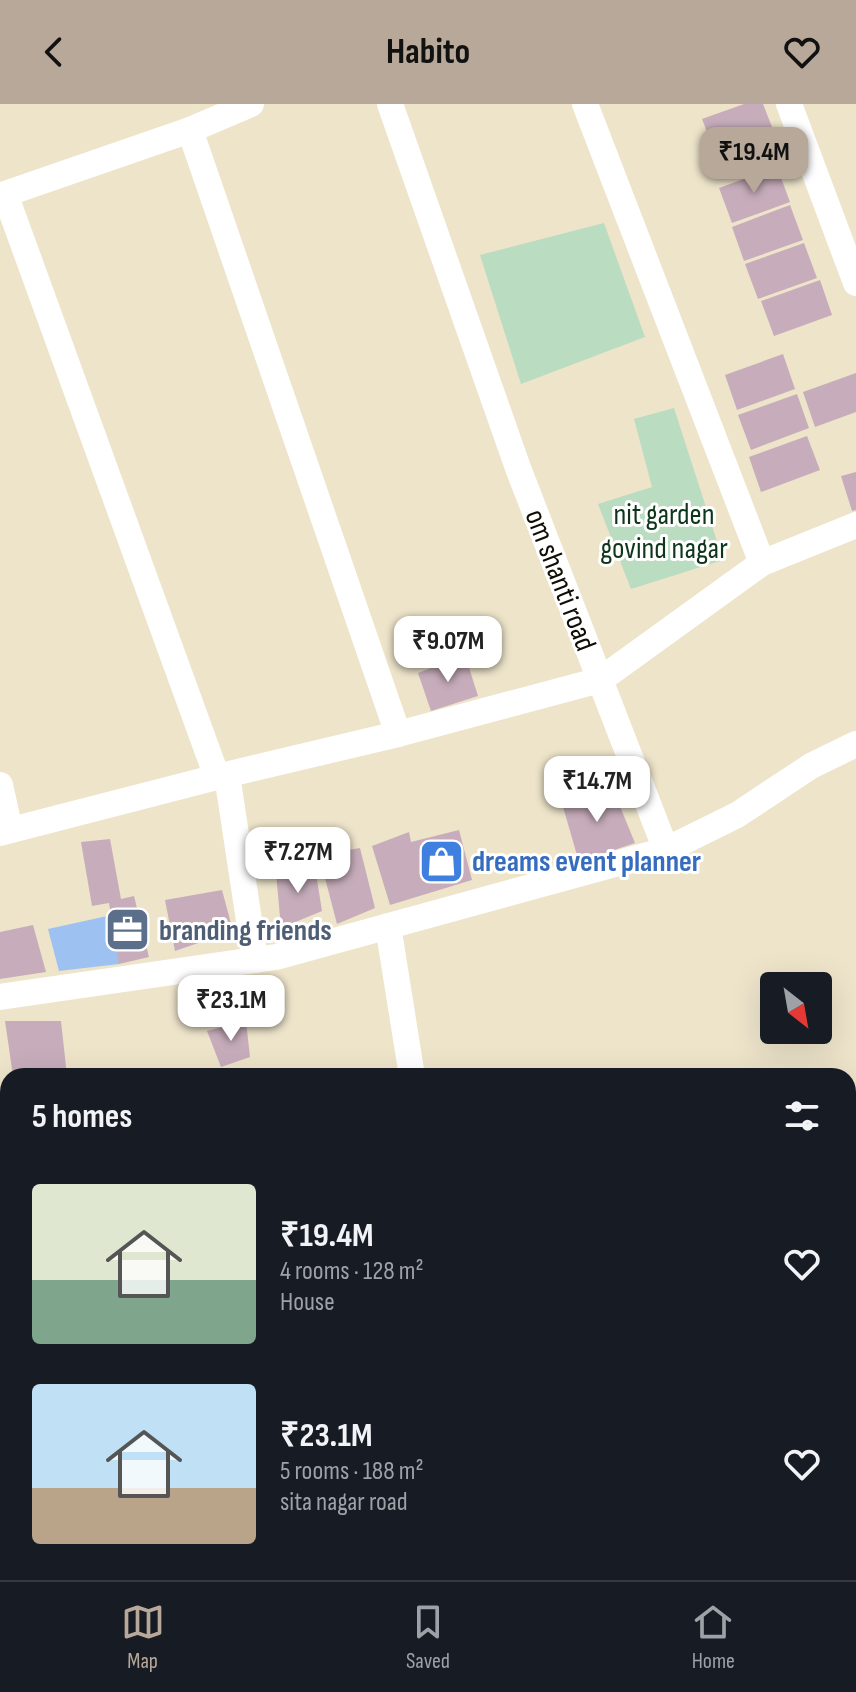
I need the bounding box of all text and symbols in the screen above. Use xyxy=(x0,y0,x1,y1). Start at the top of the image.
icon: back xyxy=(32,30,76,74)
icon: heart xyxy=(780,30,824,74)
text: Habito xyxy=(386,31,470,74)
pin: ₹19.4M xyxy=(689,127,819,195)
text: ₹19.4M xyxy=(718,137,790,168)
park label: nit garden govind nagar xyxy=(600,497,728,567)
street label: om shanti road xyxy=(517,504,604,656)
pin: ₹9.07M xyxy=(383,616,513,684)
text: ₹9.07M xyxy=(412,626,484,657)
pin: ₹14.7M xyxy=(532,756,662,824)
text: ₹14.7M xyxy=(562,766,632,797)
pin: ₹7.27M xyxy=(233,827,363,895)
text: ₹7.27M xyxy=(263,837,333,868)
shop icon: dreams event planner xyxy=(417,837,465,885)
place label: dreams event planner xyxy=(472,844,701,880)
office icon: branding friends xyxy=(104,906,152,954)
place label: branding friends xyxy=(159,913,332,949)
north arrow xyxy=(760,972,832,1044)
map controls xyxy=(760,972,832,1044)
pin: ₹23.1M xyxy=(166,975,296,1043)
text: ₹23.1M xyxy=(196,985,266,1016)
icon: filters xyxy=(780,1094,824,1138)
text: 5 homes xyxy=(32,1096,132,1137)
text: ₹19.4M xyxy=(280,1215,374,1256)
icon: home xyxy=(96,1216,192,1312)
icon: heart xyxy=(780,1242,824,1286)
text: 4 rooms · 128 m² xyxy=(280,1256,424,1287)
text: House xyxy=(280,1287,335,1318)
text: ₹23.1M xyxy=(280,1415,372,1456)
icon: home xyxy=(96,1416,192,1512)
icon: heart xyxy=(780,1442,824,1486)
text: 5 rooms · 188 m² xyxy=(280,1456,423,1487)
text: sita nagar road xyxy=(280,1487,408,1518)
tab: Map xyxy=(121,1600,165,1675)
tab: Saved xyxy=(406,1600,450,1675)
tab: Home xyxy=(691,1600,735,1675)

